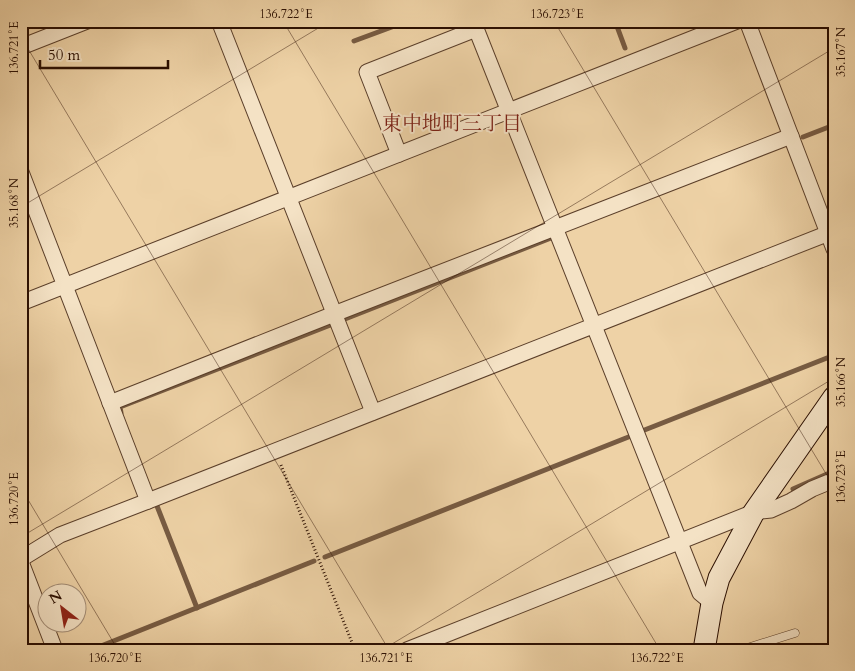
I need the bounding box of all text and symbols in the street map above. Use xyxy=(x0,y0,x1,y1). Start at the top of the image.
text: 136.722°E xyxy=(259,6,313,22)
text: 136.723°E xyxy=(530,6,584,22)
text: 136.721°E xyxy=(6,21,22,75)
text: 35.167°N xyxy=(833,26,849,77)
scale bar xyxy=(40,38,168,70)
text: 50 m xyxy=(48,45,80,65)
district label: 東中地町三丁目 xyxy=(382,110,522,137)
text: 35.168°N xyxy=(6,177,22,228)
text: 35.166°N xyxy=(833,356,849,407)
text: 136.723°E xyxy=(833,450,849,504)
text: 136.720°E xyxy=(6,472,22,526)
north arrow xyxy=(38,584,88,634)
text: N xyxy=(45,586,66,609)
text: 136.720°E xyxy=(88,650,142,666)
text: 136.721°E xyxy=(359,650,413,666)
text: 136.722°E xyxy=(630,650,684,666)

